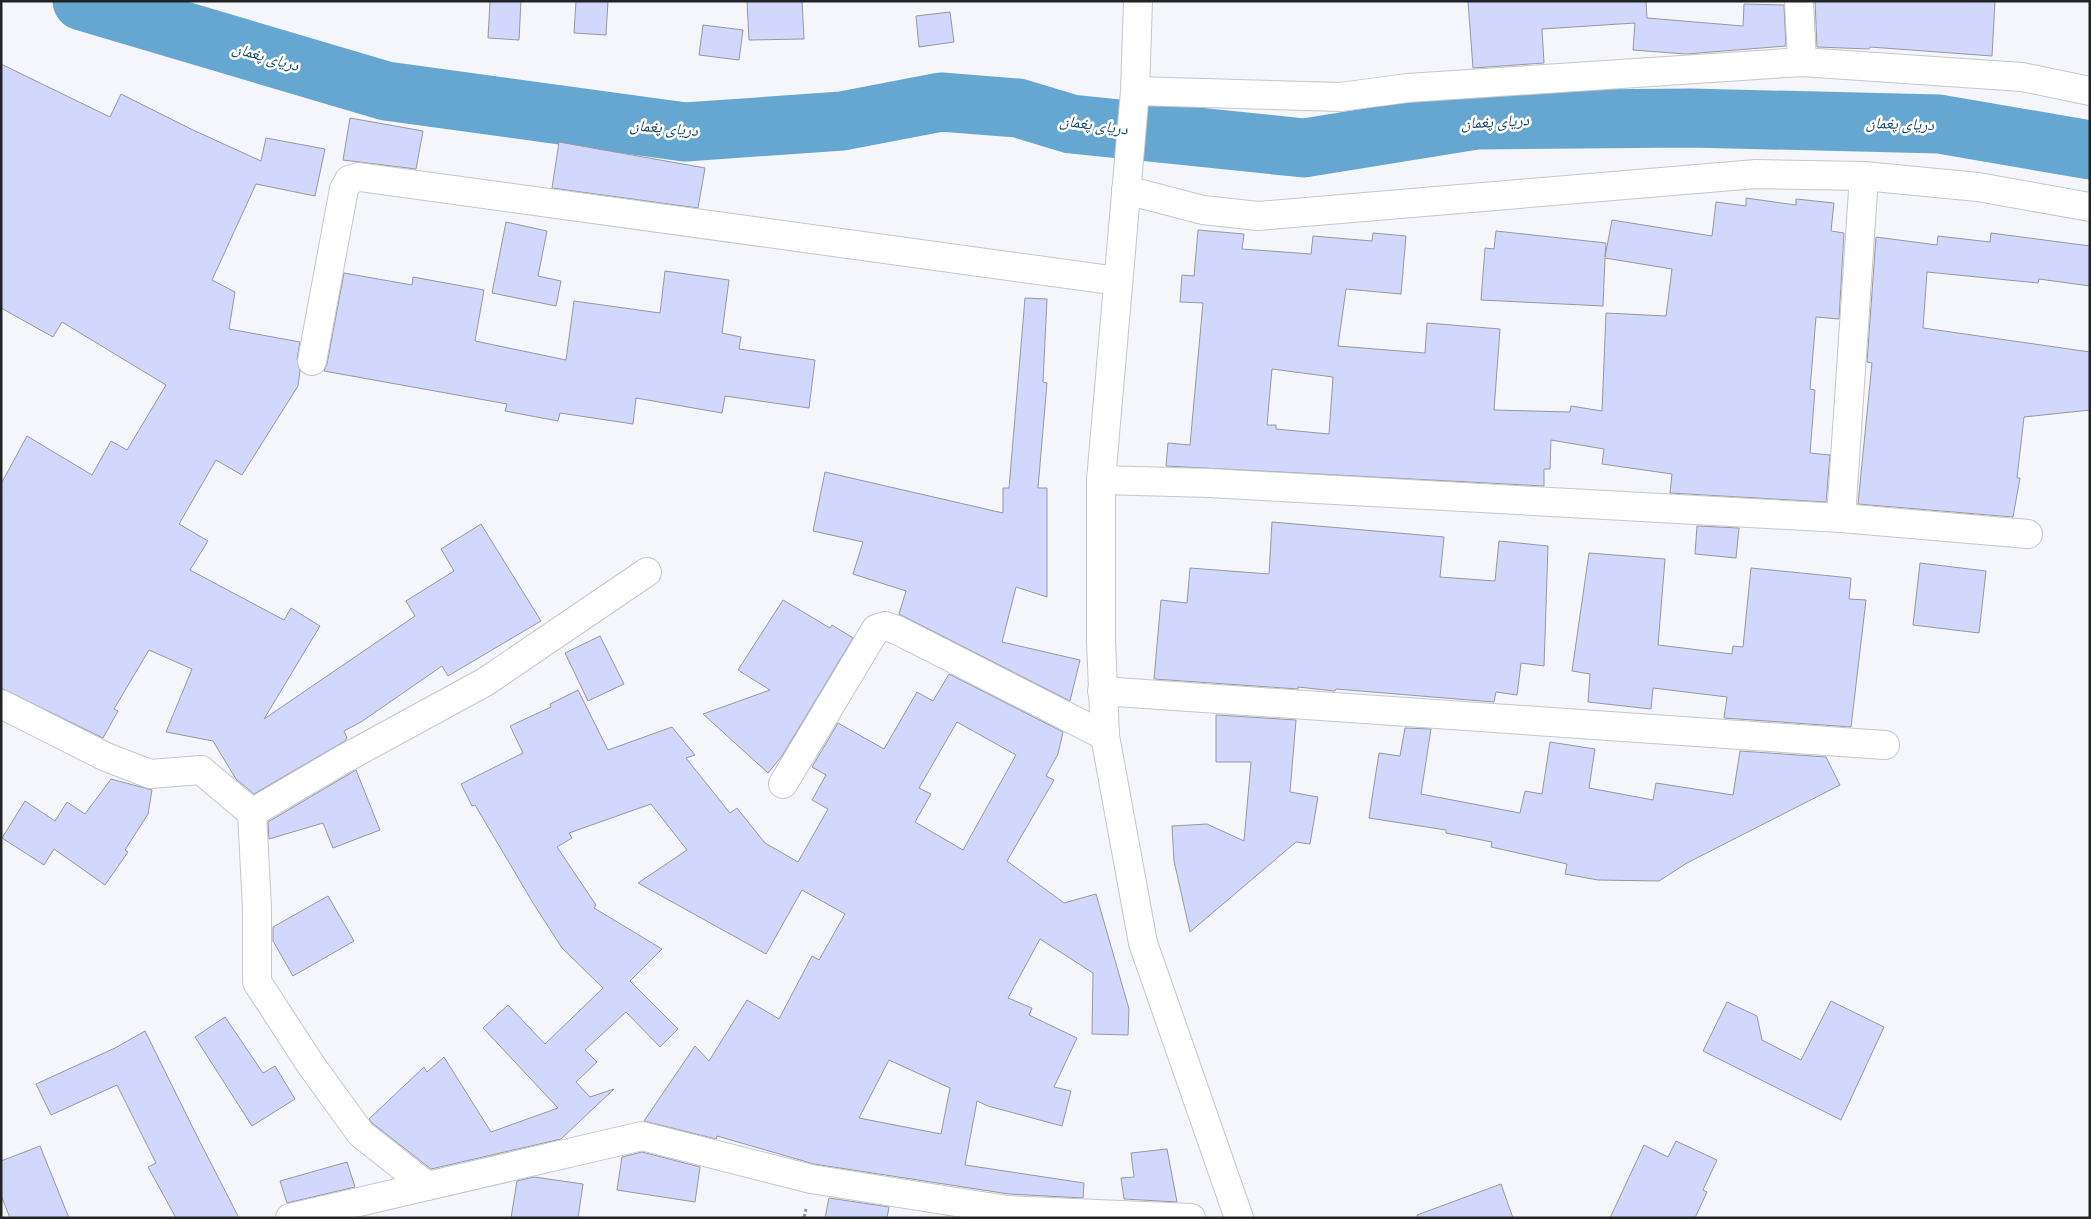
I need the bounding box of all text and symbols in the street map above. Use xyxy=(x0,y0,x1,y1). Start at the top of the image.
water label: دریای پغمان xyxy=(230,38,302,76)
water label: دریای پغمان xyxy=(1059,110,1129,140)
water label: دریای پغمان xyxy=(1460,110,1530,134)
water label: دریای پغمان xyxy=(1865,113,1935,135)
water label: دریای پغمان xyxy=(629,115,699,141)

